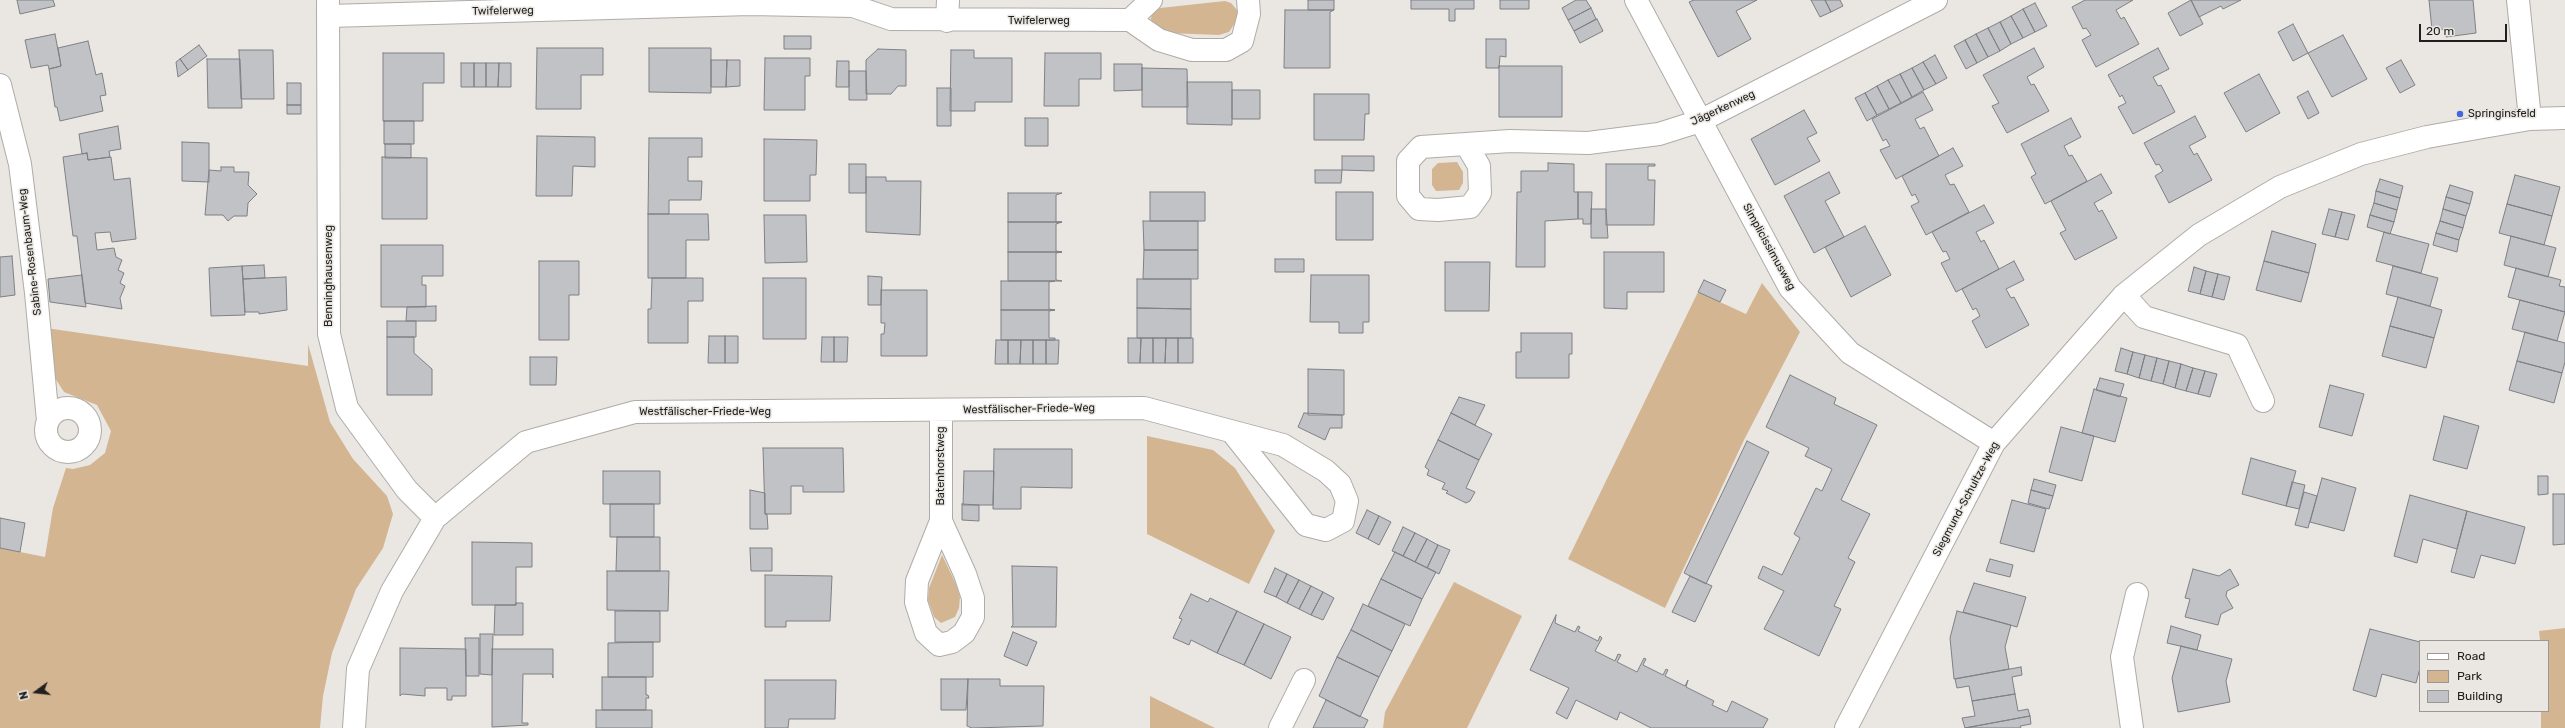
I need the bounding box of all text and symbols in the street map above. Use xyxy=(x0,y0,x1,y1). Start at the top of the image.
street label: Twifelerweg xyxy=(472,4,534,18)
street label: Twifelerweg xyxy=(1008,14,1070,28)
scale bar xyxy=(2421,16,2509,42)
text: 20 m xyxy=(2426,24,2454,38)
street label: Jägerkenweg xyxy=(1689,87,1757,129)
place label: Springinsfeld xyxy=(2468,107,2536,121)
marker: Springinsfeld xyxy=(2455,109,2465,119)
street label: Sabine-Rosenbaum-Weg xyxy=(16,188,44,316)
street label: Simplicissimusweg xyxy=(1740,201,1798,293)
street label: Benninghausenweg xyxy=(322,225,336,327)
street label: Westfälischer-Friede-Weg xyxy=(963,401,1095,417)
street label: Westfälischer-Friede-Weg xyxy=(639,405,771,419)
street label: Batenhorstweg xyxy=(934,427,948,505)
street label: Siegmund-Schultze-Weg xyxy=(1930,439,2002,559)
legend xyxy=(2419,640,2549,712)
text: Road xyxy=(2457,649,2485,663)
text: Park xyxy=(2457,669,2482,683)
north arrow xyxy=(16,672,56,712)
text: Building xyxy=(2457,689,2503,703)
text: N xyxy=(17,690,31,701)

